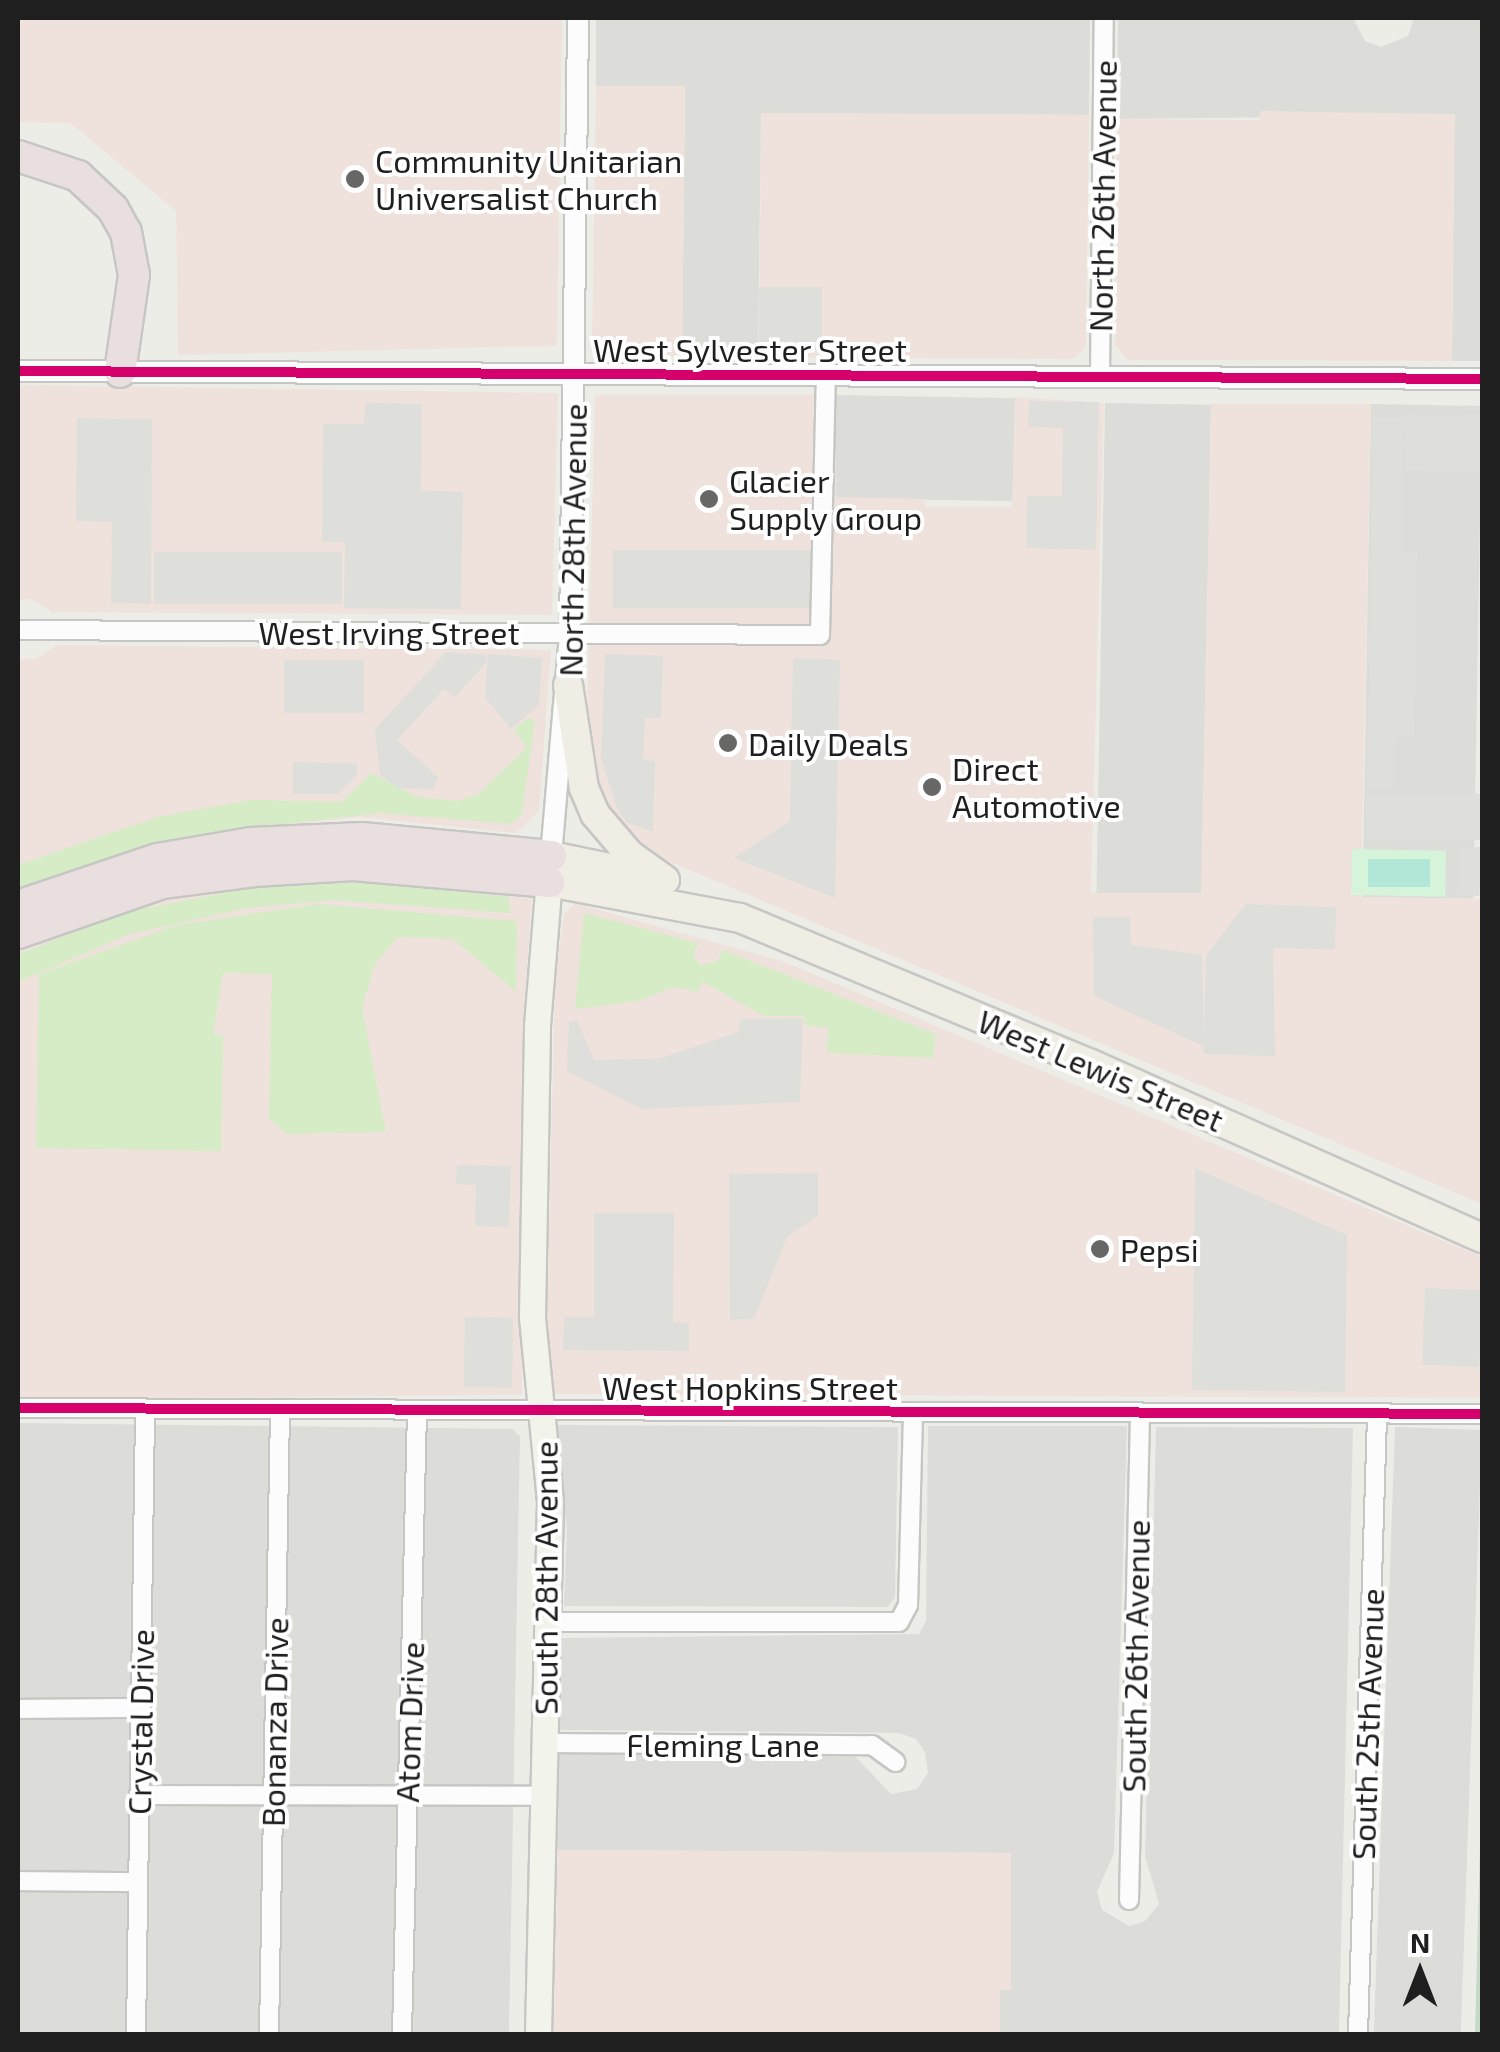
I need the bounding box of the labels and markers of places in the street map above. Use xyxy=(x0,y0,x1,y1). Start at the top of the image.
place label: Community Unitarian Universalist Church xyxy=(375,142,683,217)
marker: Community Unitarian Universalist Church xyxy=(344,168,366,190)
place label: Glacier Supply Group xyxy=(729,462,923,537)
marker: Glacier Supply Group xyxy=(698,488,720,510)
place label: Daily Deals xyxy=(748,724,909,762)
marker: Daily Deals xyxy=(717,732,739,754)
place label: Direct Automotive xyxy=(952,750,1121,825)
marker: Direct Automotive xyxy=(921,776,943,798)
place label: Pepsi xyxy=(1120,1230,1199,1268)
marker: Pepsi xyxy=(1089,1238,1111,1260)

